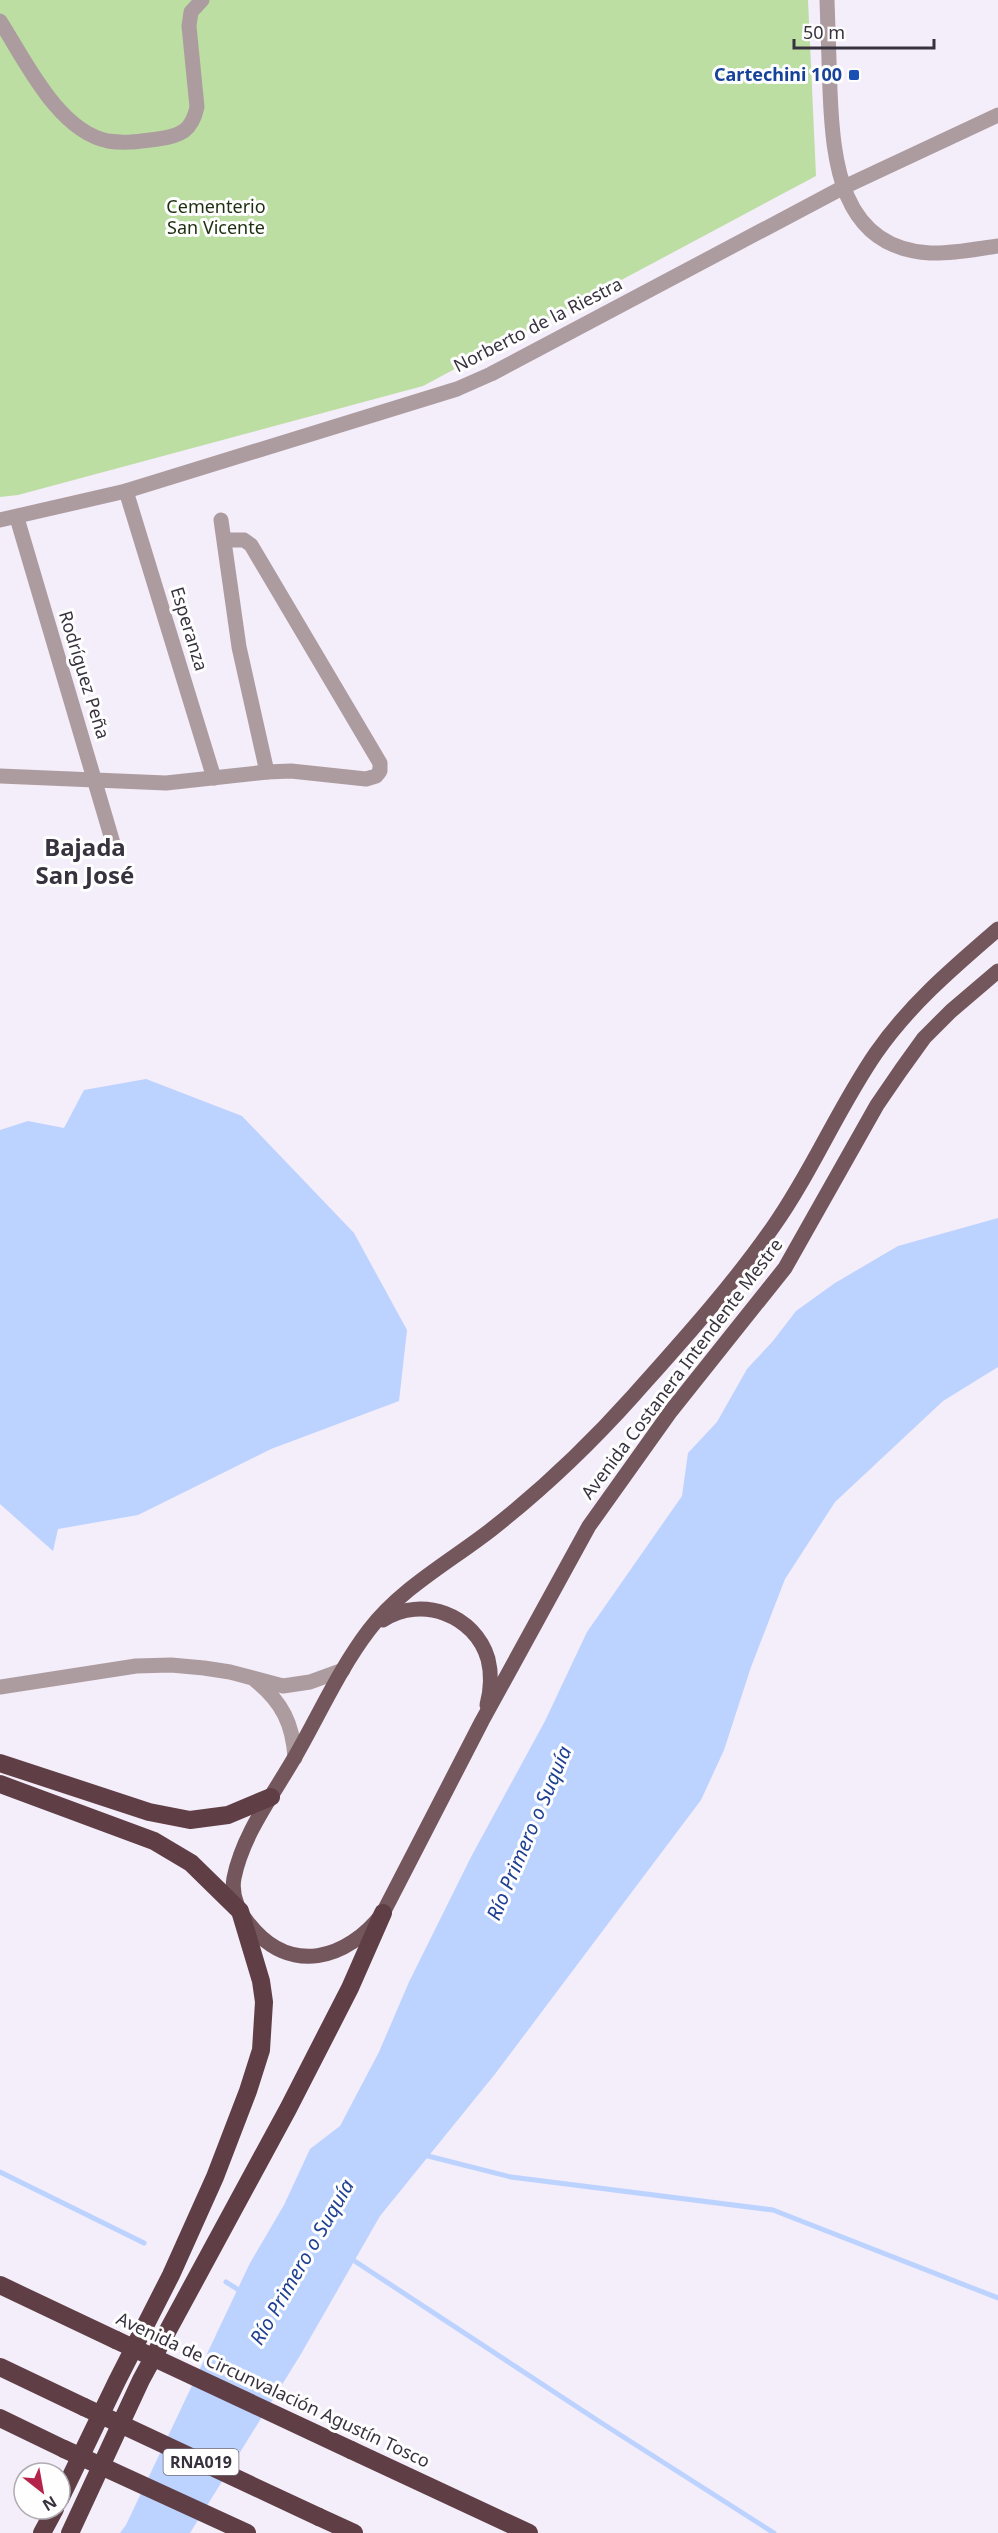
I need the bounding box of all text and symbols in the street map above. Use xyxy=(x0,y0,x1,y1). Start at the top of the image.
scale bar xyxy=(794,12,934,50)
text: 50 m xyxy=(803,20,845,44)
place label: Cartechini 100 xyxy=(714,62,842,86)
marker: Cartechini 100 xyxy=(847,68,861,82)
park label: Cementerio San Vicente xyxy=(166,194,266,239)
street label: Norberto de la Riestra xyxy=(449,271,626,377)
street label: Esperanza xyxy=(166,584,214,674)
street label: Rodríguez Peña xyxy=(54,608,116,742)
district label: Bajada San José xyxy=(36,830,134,891)
street label: Avenida Costanera Intendente Mestre xyxy=(575,1233,787,1504)
water label: Río Primero o Suquía xyxy=(480,1742,577,1924)
water label: Río Primero o Suquía xyxy=(243,2174,360,2349)
street label: Avenida de Circunvalación Agustín Tosco xyxy=(113,2306,434,2473)
road number: RNA019 xyxy=(164,2449,238,2475)
north arrow xyxy=(12,2461,72,2521)
text: N xyxy=(38,2491,61,2517)

